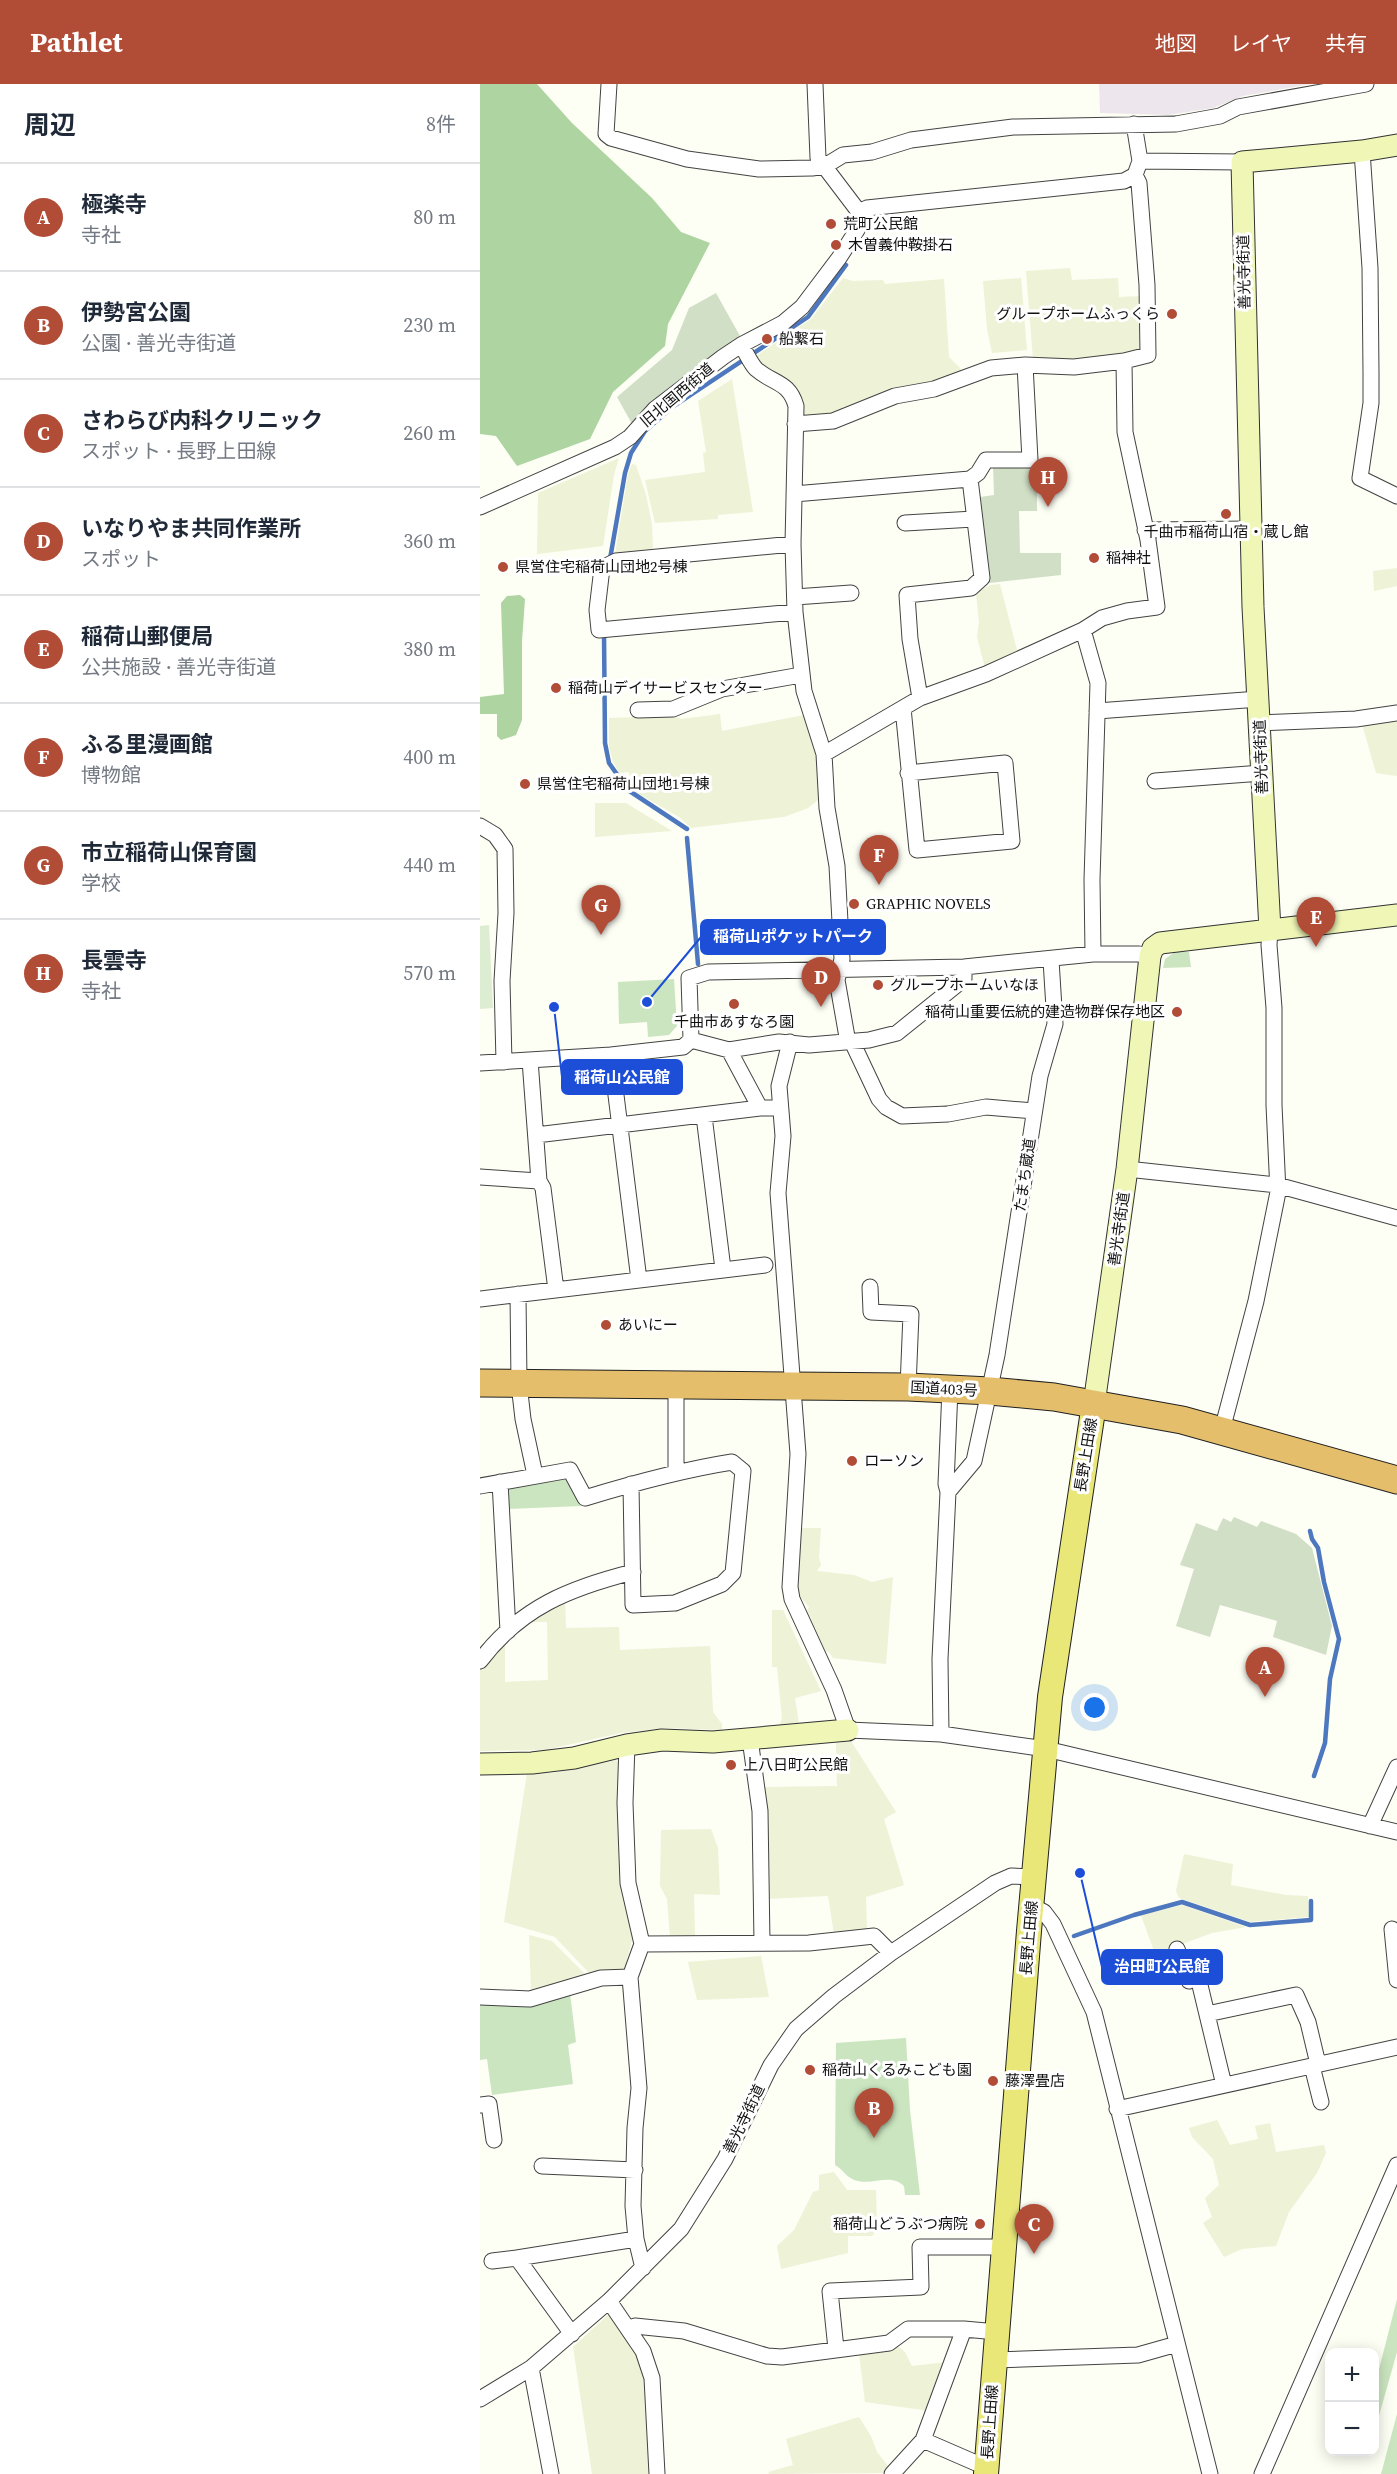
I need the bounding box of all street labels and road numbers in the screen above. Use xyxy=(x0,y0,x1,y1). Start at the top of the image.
street label: 善光寺街道 xyxy=(1232,234,1255,310)
street label: 旧北国西街道 xyxy=(635,358,718,432)
street label: 善光寺街道 xyxy=(1249,719,1272,795)
street label: たまち蔵道 xyxy=(1009,1137,1040,1213)
street label: 善光寺街道 xyxy=(1103,1190,1134,1268)
street label: 国道403号 xyxy=(910,1376,978,1401)
street label: 長野上田線 xyxy=(1069,1416,1102,1494)
street label: 長野上田線 xyxy=(1015,1900,1042,1976)
street label: 善光寺街道 xyxy=(718,2080,769,2157)
street label: 長野上田線 xyxy=(976,2384,1003,2460)

